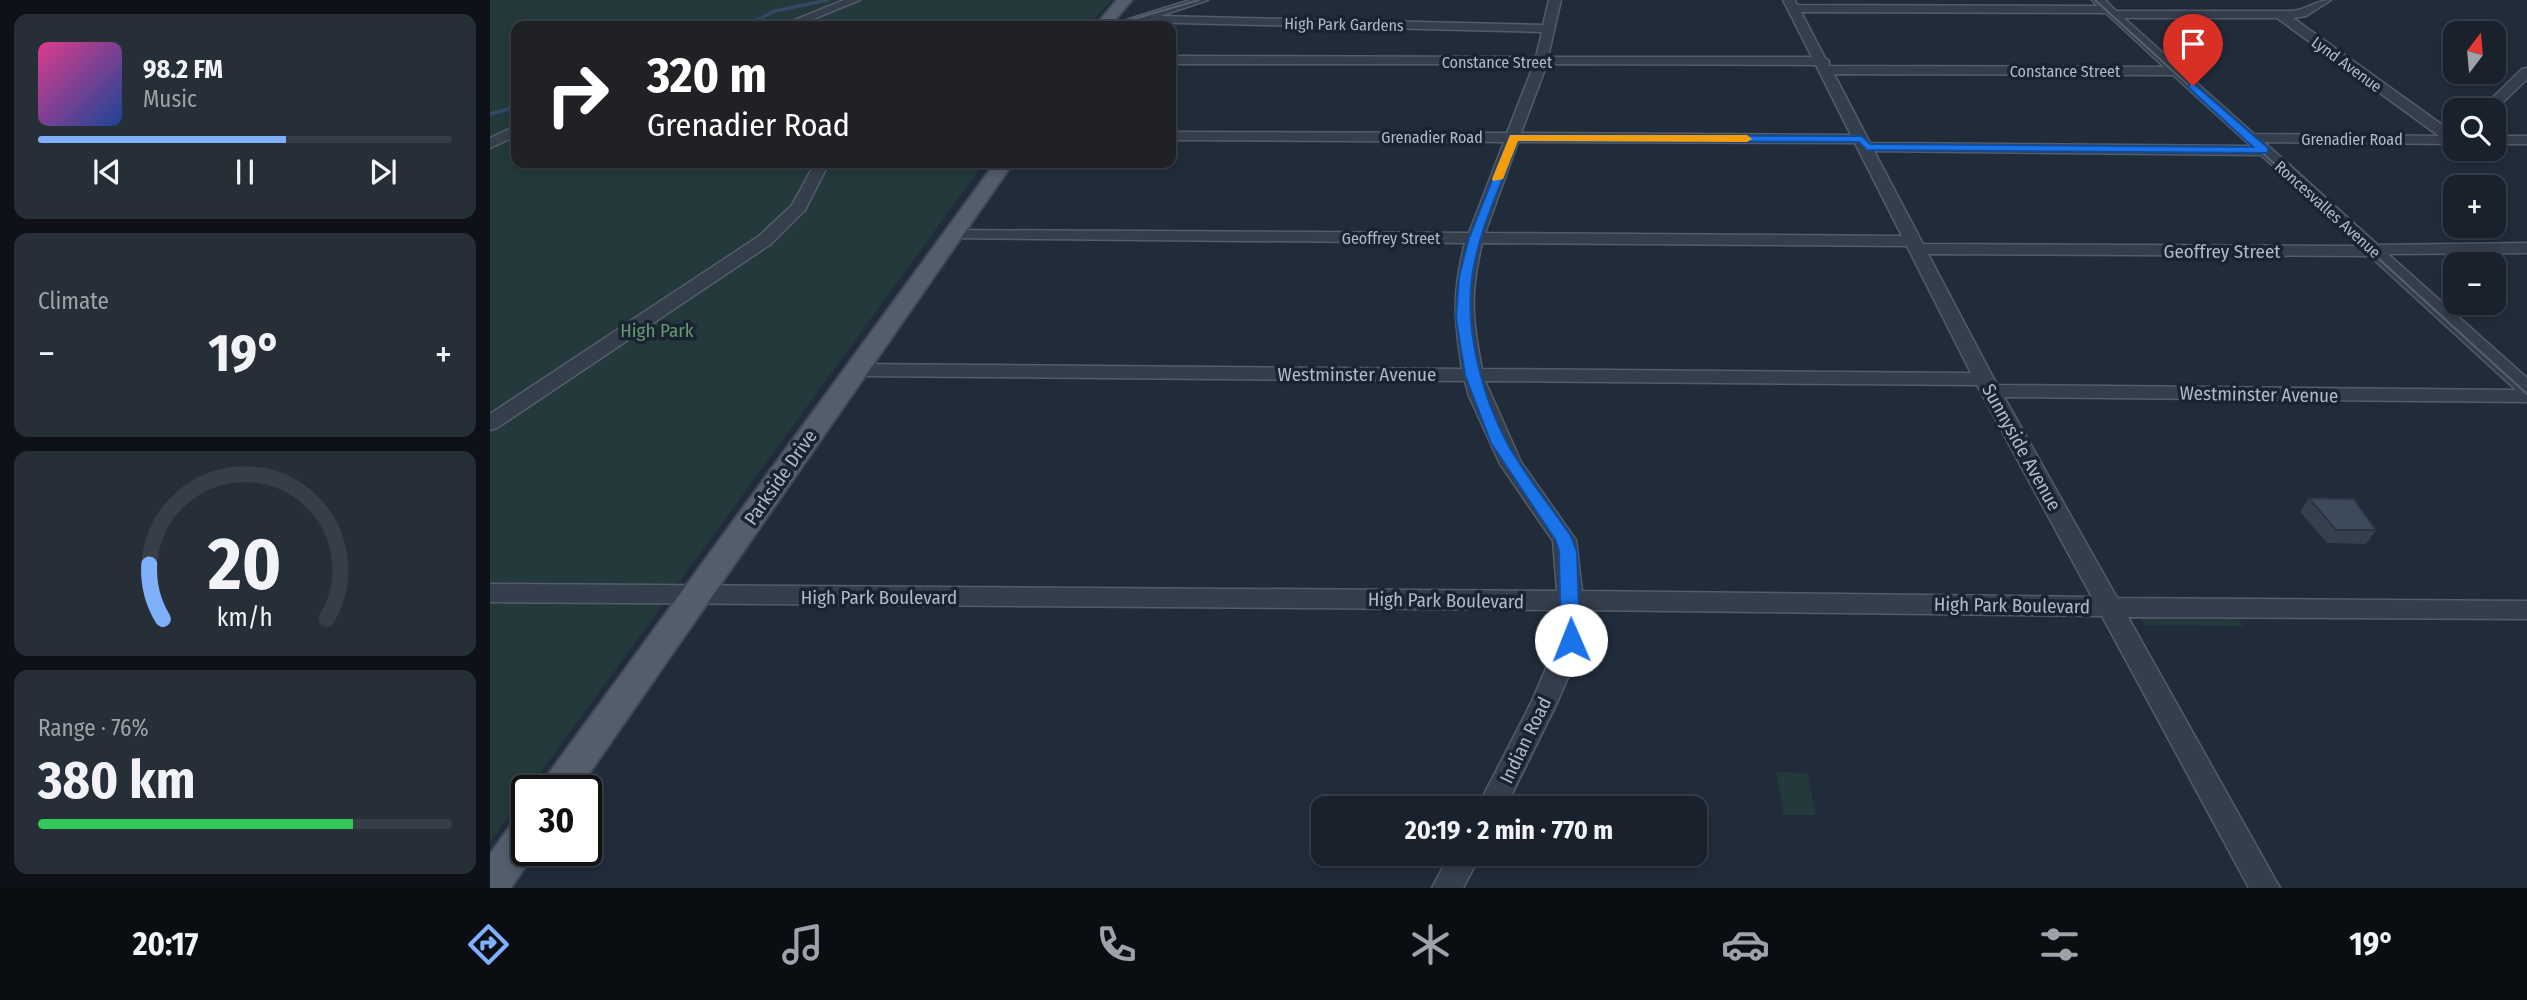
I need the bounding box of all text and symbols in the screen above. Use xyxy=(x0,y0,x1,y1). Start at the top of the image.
street label: High Park Gardens xyxy=(1284,14,1404,35)
pin xyxy=(2163,14,2223,86)
north arrow xyxy=(2443,21,2506,84)
map controls xyxy=(2443,21,2506,315)
icon: arrive xyxy=(2174,25,2212,63)
street label: Lynd Avenue xyxy=(2308,33,2386,96)
text: 320 m xyxy=(647,46,767,105)
icon: right xyxy=(532,49,623,140)
street label: Constance Street xyxy=(1442,53,1553,72)
text: 98.2 FM xyxy=(143,54,223,85)
street label: Constance Street xyxy=(2010,62,2121,81)
text: Music xyxy=(143,85,197,113)
button: search xyxy=(2443,98,2506,161)
text: Grenadier Road xyxy=(647,106,850,144)
street label: Grenadier Road xyxy=(1381,128,1483,147)
street label: Grenadier Road xyxy=(2301,130,2403,149)
icon: previous xyxy=(88,153,126,191)
icon: pause xyxy=(226,153,264,191)
icon: next xyxy=(364,153,402,191)
street label: Roncesvalles Avenue xyxy=(2271,157,2385,262)
button: + xyxy=(2443,175,2506,238)
street label: Geoffrey Street xyxy=(1342,229,1441,248)
street label: Geoffrey Street xyxy=(2164,240,2281,263)
button: − xyxy=(2443,252,2506,315)
text: Climate xyxy=(38,287,109,315)
park label: High Park xyxy=(620,319,694,342)
text: 19° xyxy=(208,322,282,385)
text: − xyxy=(38,331,55,377)
text: + xyxy=(435,331,452,377)
street label: Westminster Avenue xyxy=(1278,363,1436,386)
street label: Sunnyside Avenue xyxy=(1977,380,2066,515)
street label: Westminster Avenue xyxy=(2179,382,2339,407)
street label: Parkside Drive xyxy=(739,425,822,529)
text: 20 xyxy=(207,522,282,609)
street label: High Park Boulevard xyxy=(801,586,957,609)
street label: High Park Boulevard xyxy=(1368,588,1524,613)
street label: High Park Boulevard xyxy=(1934,593,2090,618)
text: km/h xyxy=(217,603,273,633)
position arrow xyxy=(1534,603,1608,677)
street label: Indian Road xyxy=(1495,693,1556,787)
text: Range · 76% xyxy=(38,714,149,742)
text: 380 km xyxy=(38,749,195,812)
speed limit sign: 30 xyxy=(511,775,602,866)
text: 20:19 · 2 min · 770 m xyxy=(1405,815,1613,846)
icon: directions xyxy=(464,920,513,969)
icon: music xyxy=(778,920,827,969)
icon: phone xyxy=(1092,920,1141,969)
icon: climate xyxy=(1406,920,1455,969)
icon: car xyxy=(1721,920,1770,969)
icon: filters xyxy=(2035,920,2084,969)
text: 20:17 xyxy=(133,925,198,963)
text: 19° xyxy=(2349,925,2394,963)

